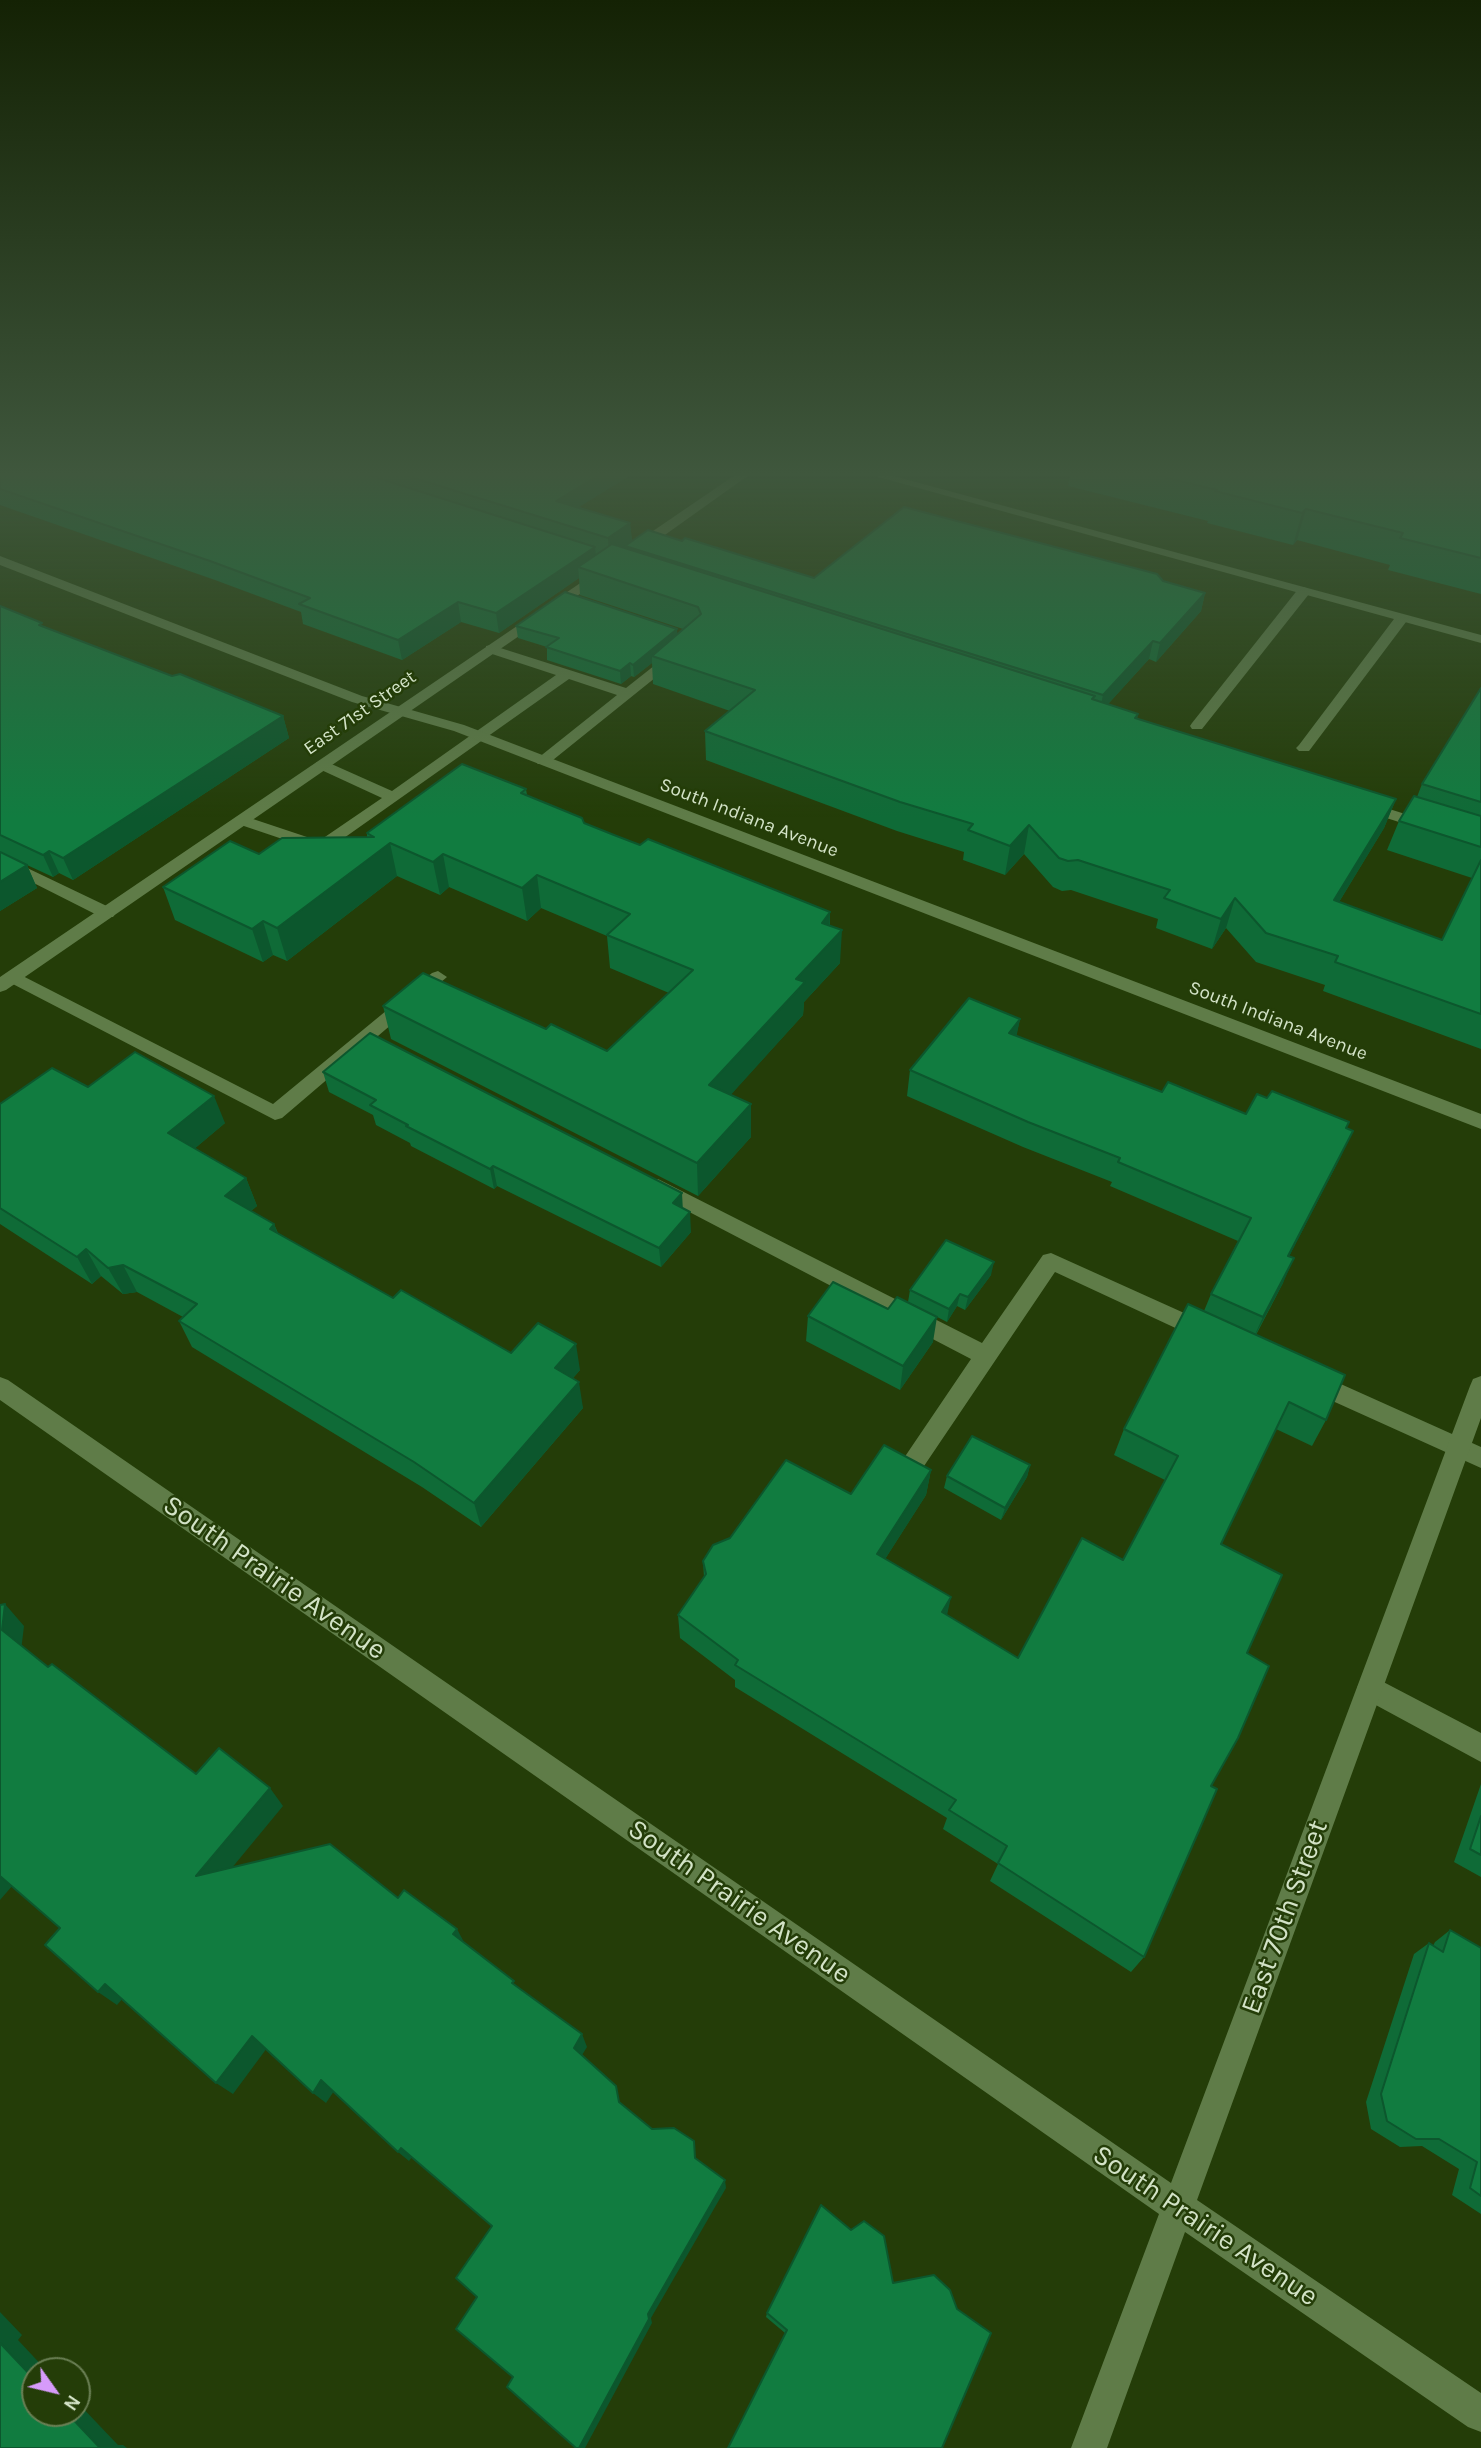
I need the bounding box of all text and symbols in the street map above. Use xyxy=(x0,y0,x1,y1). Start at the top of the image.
street label: East 71st Street xyxy=(299,666,421,760)
street label: South Indiana Avenue xyxy=(656,773,842,863)
street label: South Indiana Avenue xyxy=(1185,976,1371,1066)
street label: South Prairie Avenue xyxy=(156,1488,392,1668)
street label: South Prairie Avenue xyxy=(621,1812,857,1992)
street label: East 70th Street xyxy=(1234,1816,1336,2018)
street label: South Prairie Avenue xyxy=(1086,2138,1324,2314)
north arrow xyxy=(21,2357,91,2427)
text: N xyxy=(59,2391,85,2414)

